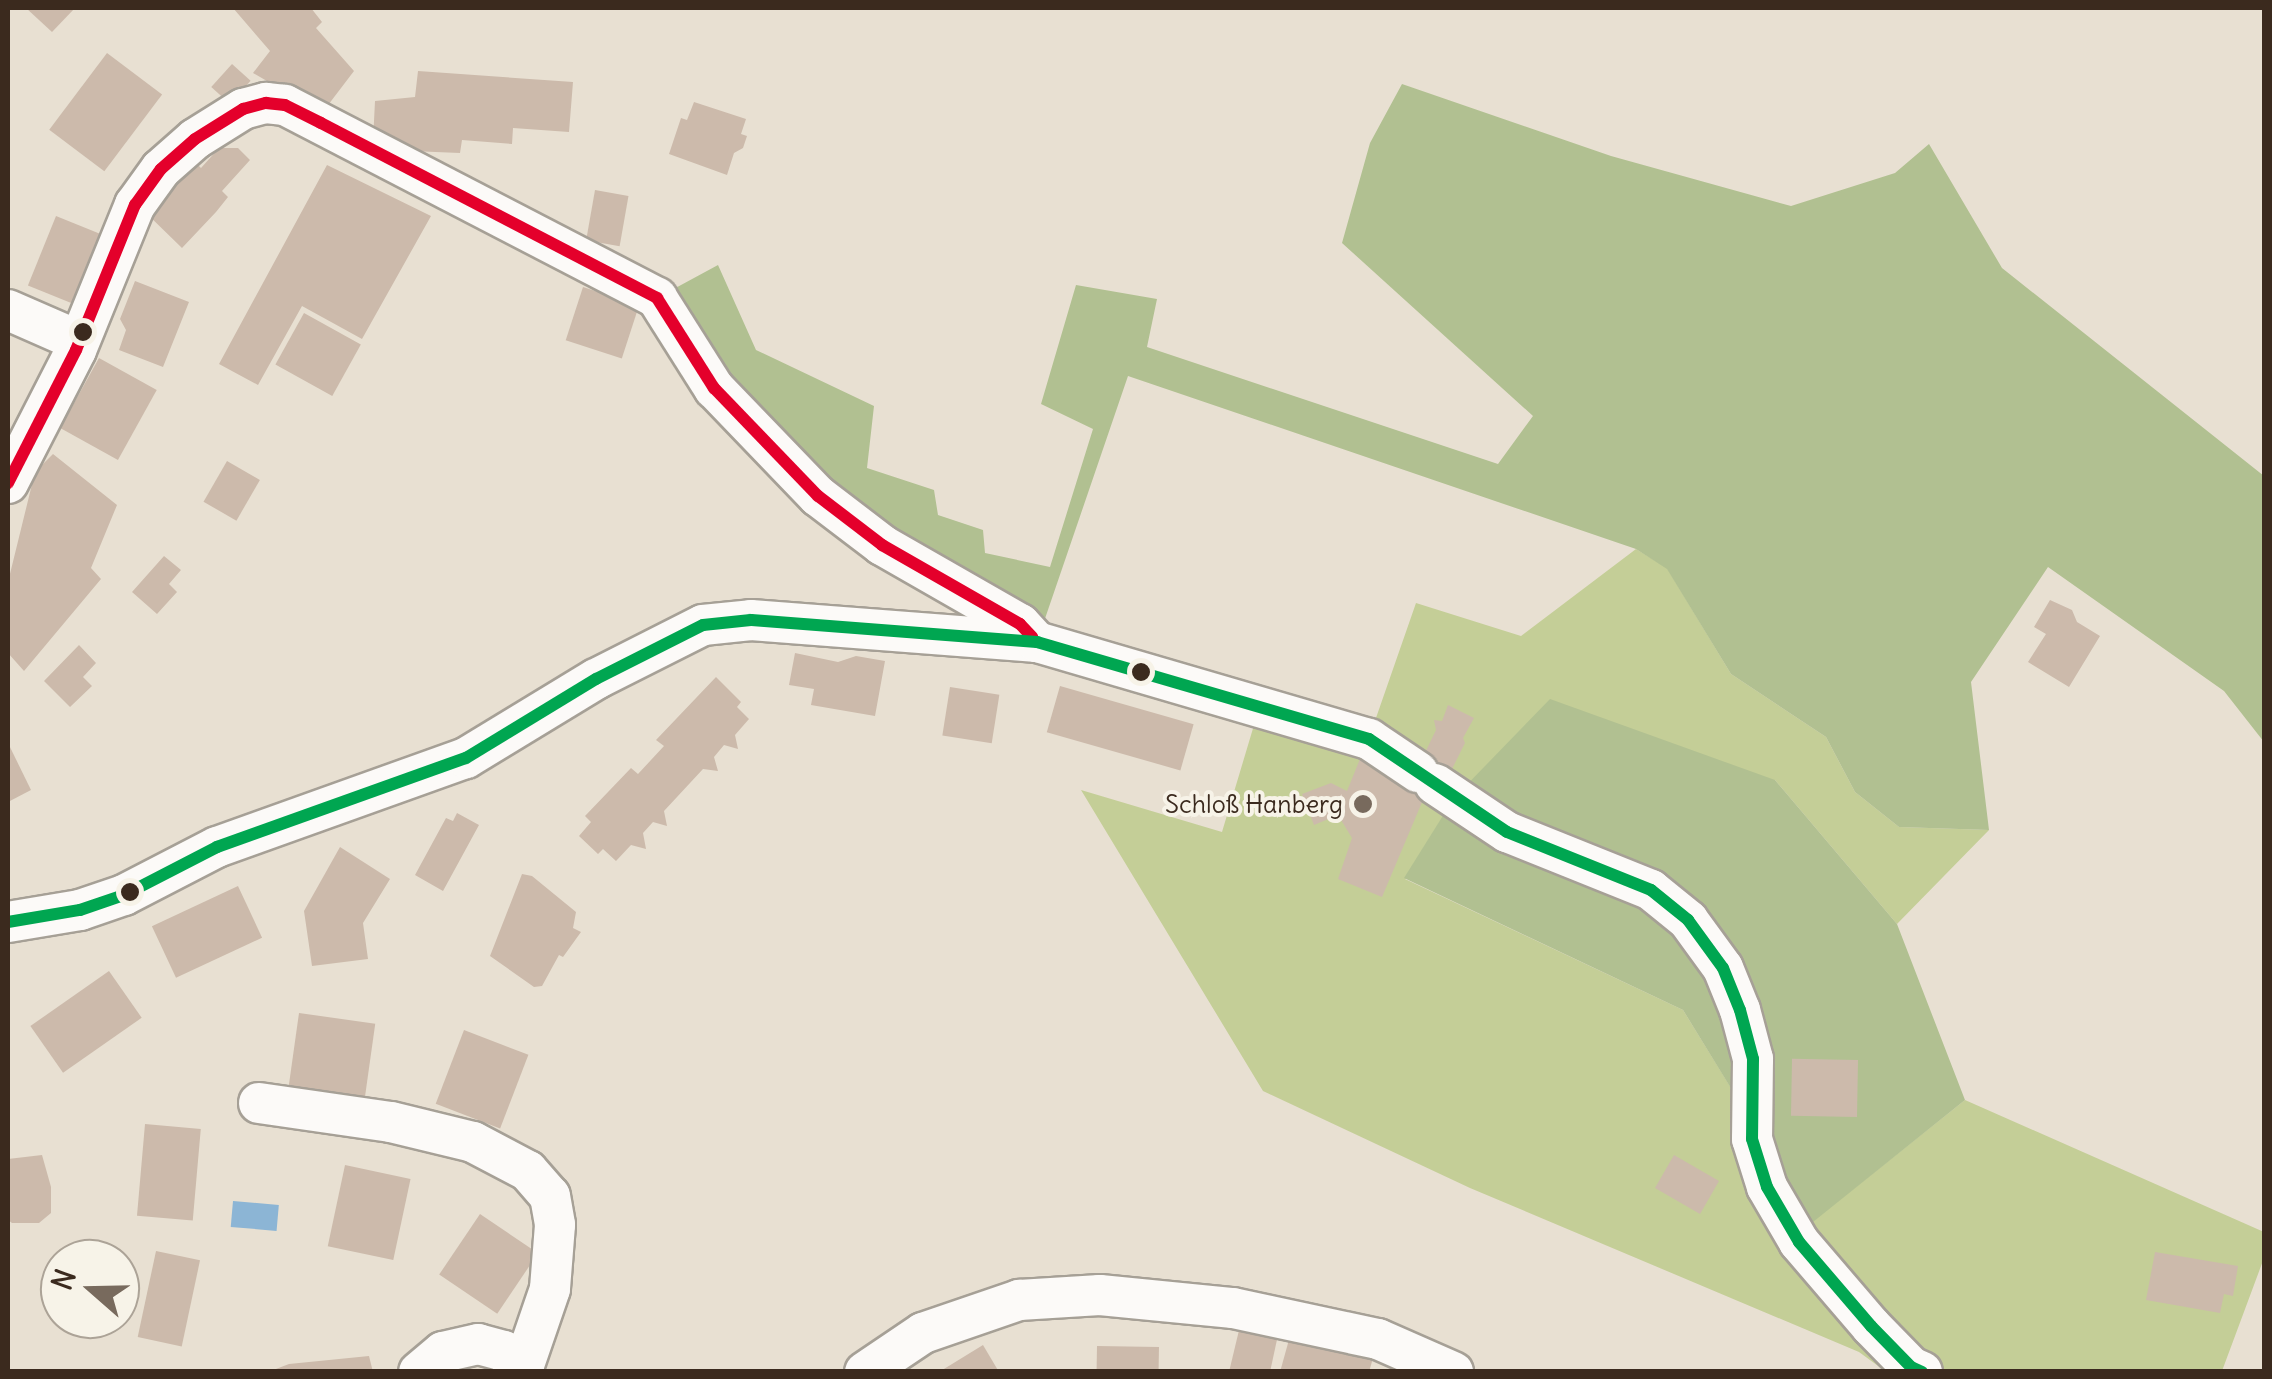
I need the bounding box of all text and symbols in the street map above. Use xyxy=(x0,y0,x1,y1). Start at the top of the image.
unlabelled marker xyxy=(73,322,93,342)
unlabelled marker xyxy=(1131,662,1151,682)
place label: Schloß Hanberg xyxy=(1165,789,1343,819)
marker: Schloß Hanberg xyxy=(1352,793,1374,815)
unlabelled marker xyxy=(120,882,140,902)
north arrow xyxy=(40,1239,140,1339)
text: N xyxy=(43,1264,84,1295)

